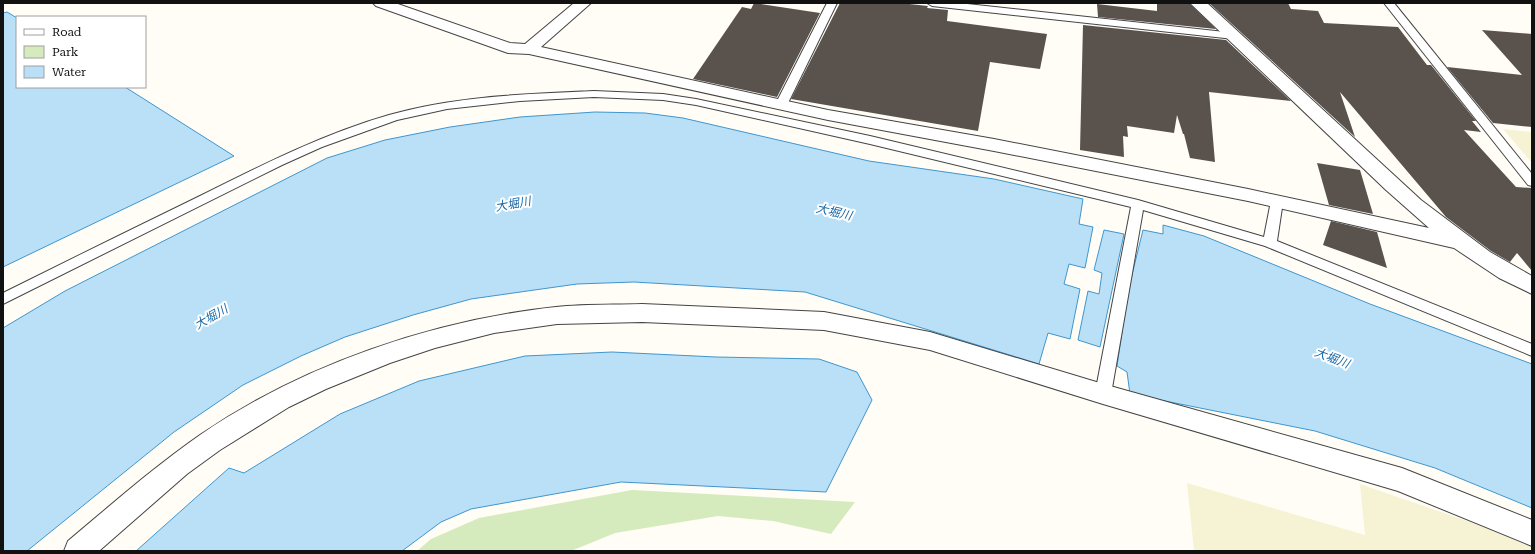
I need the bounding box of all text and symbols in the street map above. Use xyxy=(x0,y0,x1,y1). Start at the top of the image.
legend xyxy=(16,16,146,88)
text: Road xyxy=(52,25,82,39)
text: Park xyxy=(52,45,79,59)
text: Water xyxy=(52,65,86,79)
water label: 大堀川 xyxy=(494,194,534,214)
water label: 大堀川 xyxy=(815,201,855,223)
water label: 大堀川 xyxy=(192,301,232,332)
water label: 大堀川 xyxy=(1313,345,1353,372)

